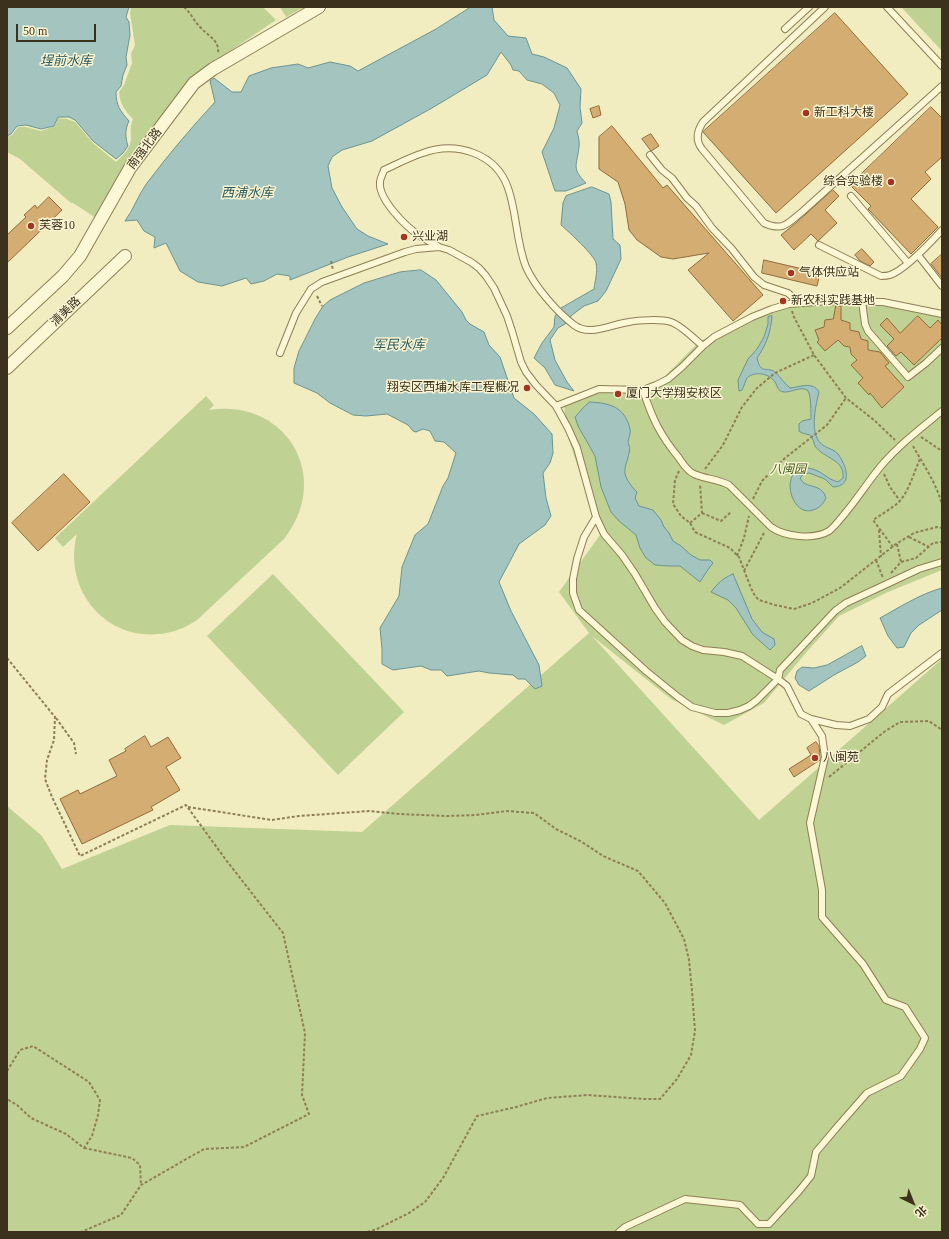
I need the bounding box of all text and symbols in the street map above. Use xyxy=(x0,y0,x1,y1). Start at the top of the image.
scale bar xyxy=(18,16,98,42)
text: 50 m xyxy=(23,24,47,38)
water label: 埕前水库 xyxy=(40,54,92,70)
place label: 新工科大楼 xyxy=(814,106,874,120)
marker: 新工科大楼 xyxy=(801,108,811,118)
street label: 南强北路 xyxy=(125,125,165,173)
place label: 综合实验楼 xyxy=(823,175,883,189)
marker: 综合实验楼 xyxy=(886,177,896,187)
water label: 西浦水库 xyxy=(221,186,273,202)
place label: 芙蓉10 xyxy=(39,219,75,233)
marker: 芙蓉10 xyxy=(26,221,36,231)
place label: 兴业湖 xyxy=(412,230,448,244)
marker: 兴业湖 xyxy=(399,232,409,242)
place label: 气体供应站 xyxy=(799,266,859,280)
marker: 气体供应站 xyxy=(786,268,796,278)
street label: 清美路 xyxy=(48,294,84,330)
place label: 新农科实践基地 xyxy=(791,294,875,308)
marker: 新农科实践基地 xyxy=(778,296,788,306)
water label: 军民水库 xyxy=(373,338,425,354)
place label: 翔安区西埔水库工程概况 xyxy=(387,381,519,395)
marker: 翔安区西埔水库工程概况 xyxy=(522,383,532,393)
place label: 厦门大学翔安校区 xyxy=(626,387,722,401)
marker: 厦门大学翔安校区 xyxy=(613,389,623,399)
park label: 八闽园 xyxy=(770,463,806,477)
place label: 八闽苑 xyxy=(823,751,859,765)
marker: 八闽苑 xyxy=(810,753,820,763)
north arrow xyxy=(893,1183,933,1223)
text: 北 xyxy=(913,1204,929,1220)

